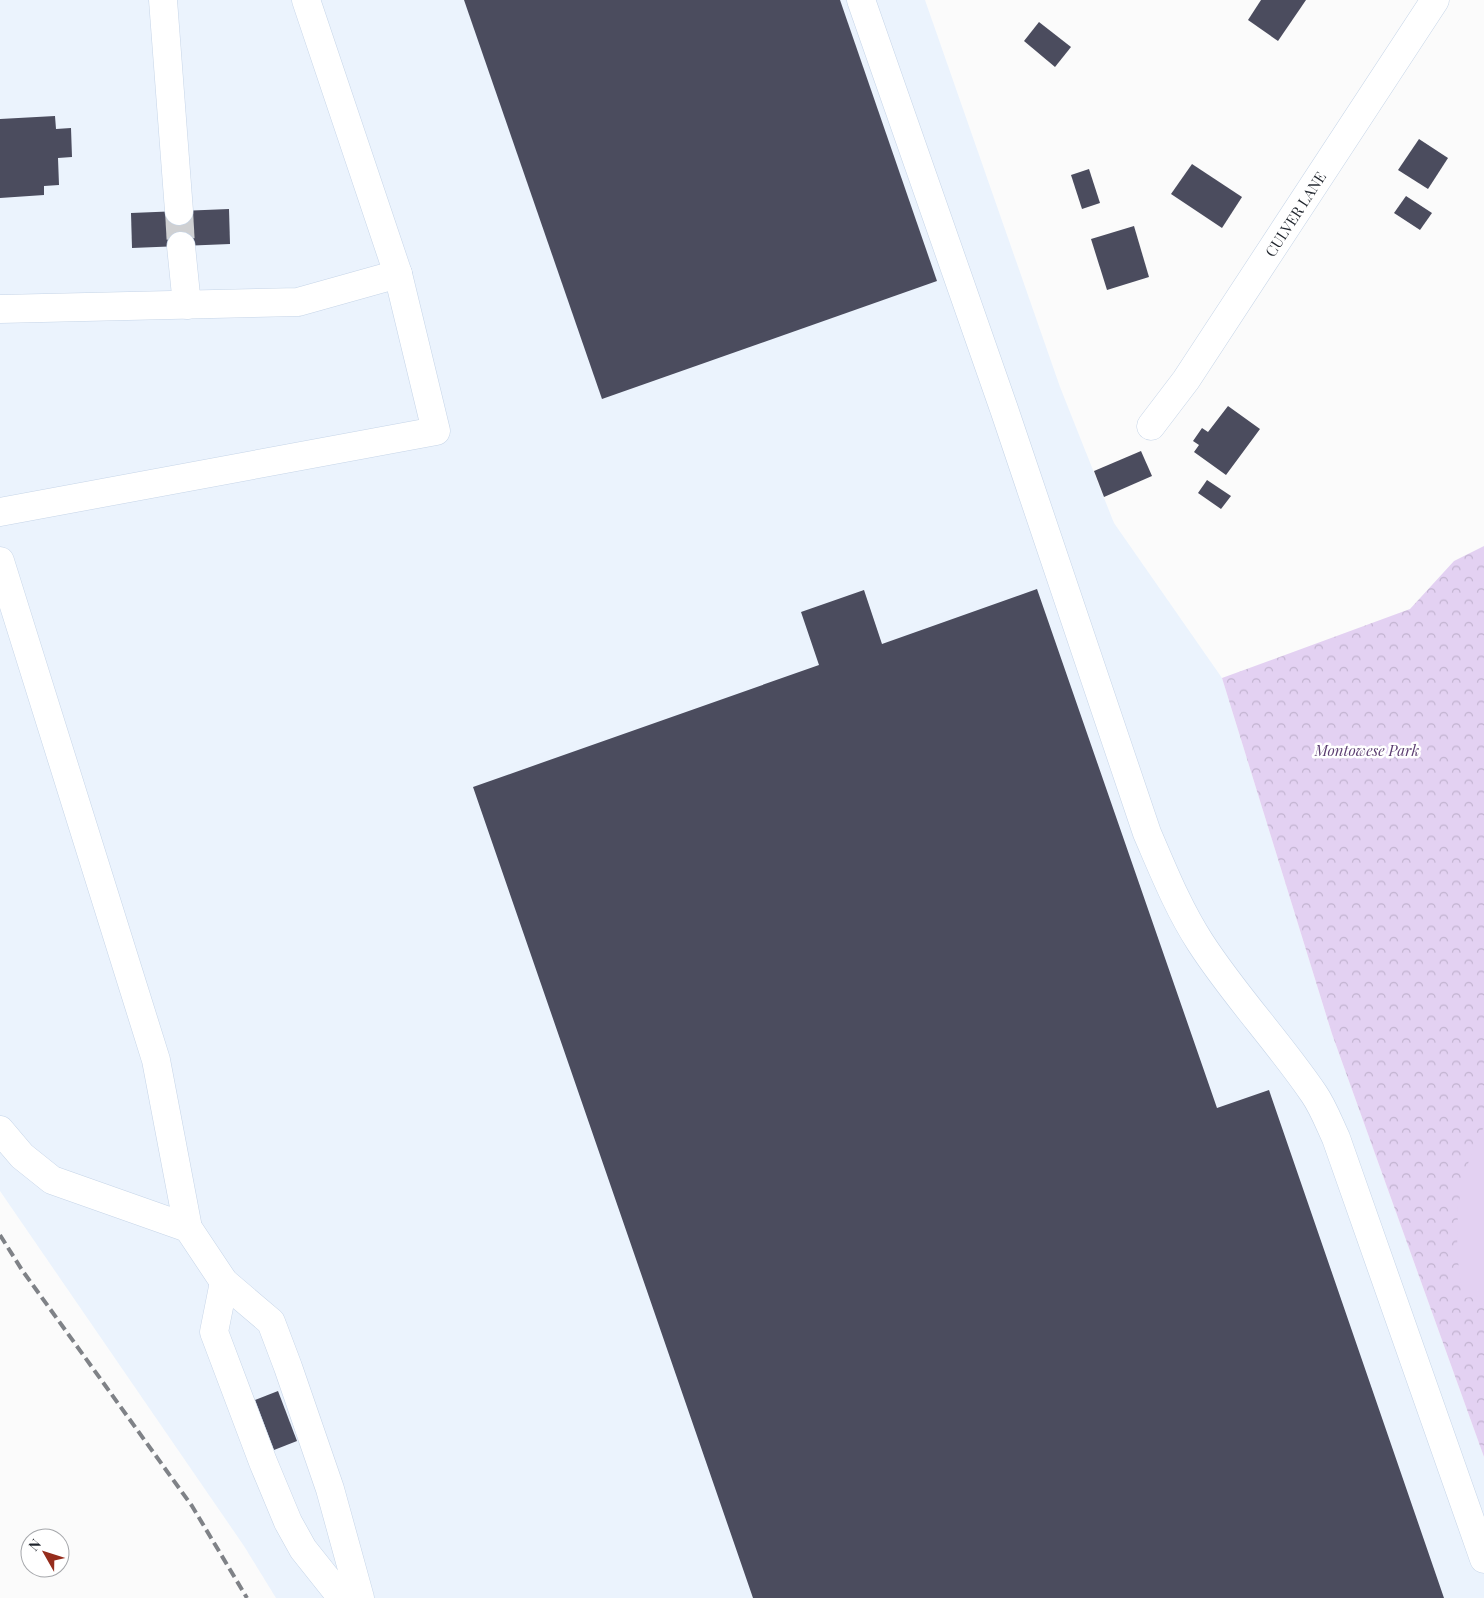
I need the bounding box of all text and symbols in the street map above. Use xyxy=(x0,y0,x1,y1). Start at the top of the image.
street label: CULVER LANE xyxy=(1260,168,1330,260)
park label: Montowese Park xyxy=(1314,740,1419,760)
north arrow xyxy=(20,1528,70,1578)
text: N xyxy=(24,1535,45,1554)

